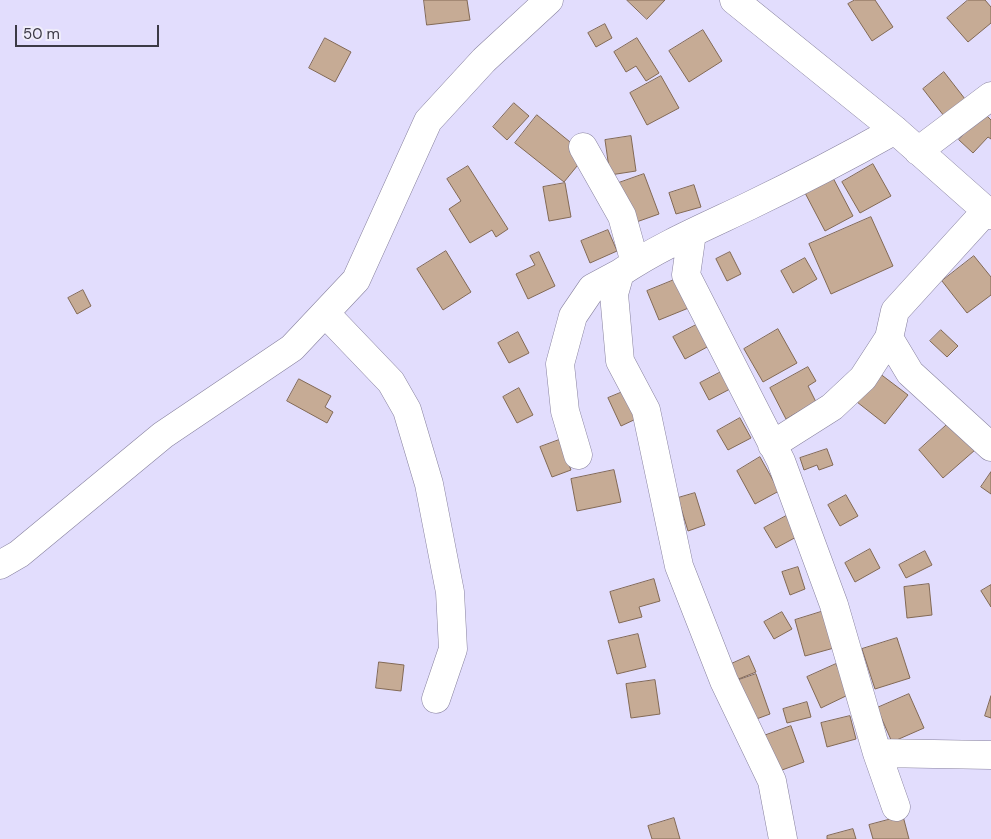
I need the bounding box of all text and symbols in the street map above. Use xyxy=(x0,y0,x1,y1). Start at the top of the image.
scale bar xyxy=(18,15,161,47)
text: 50 m xyxy=(23,24,60,44)

